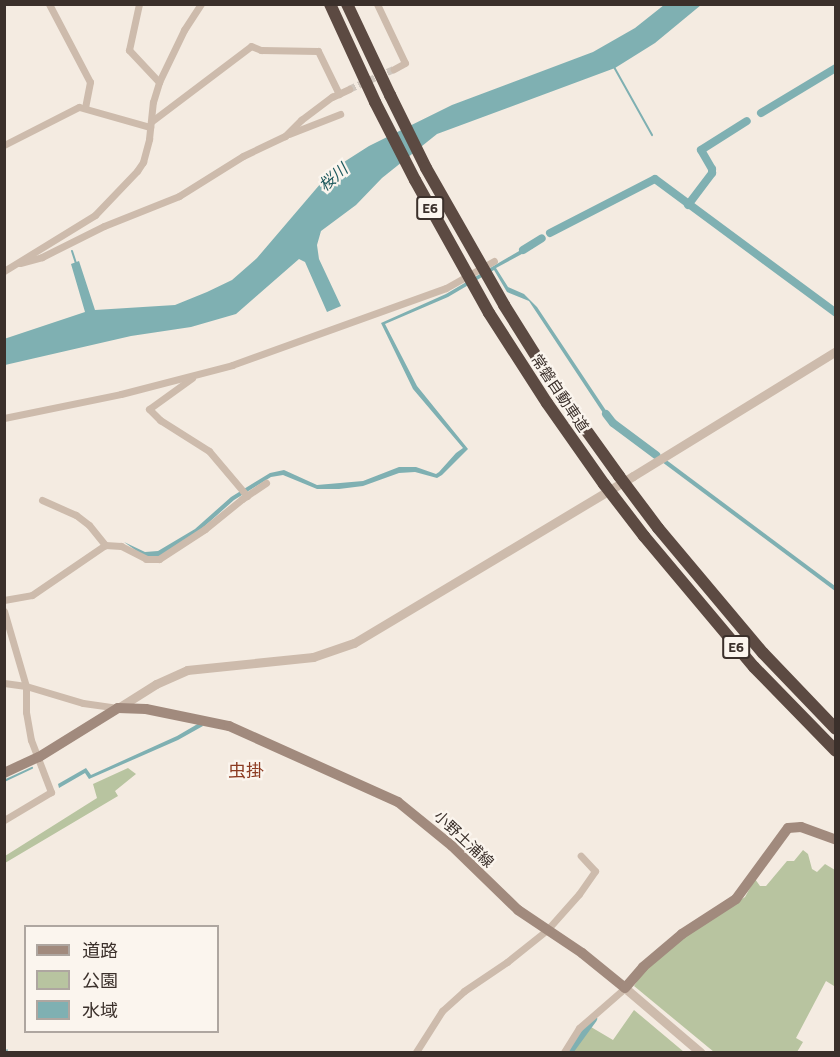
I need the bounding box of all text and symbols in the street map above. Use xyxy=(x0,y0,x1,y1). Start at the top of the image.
water label: 桜川 xyxy=(315,159,351,195)
road number: E6 xyxy=(415,197,445,219)
street label: 常磐自動車道 xyxy=(527,351,593,435)
road number: E6 xyxy=(721,636,751,658)
district label: 虫掛 xyxy=(228,760,264,782)
street label: 小野土浦線 xyxy=(430,807,498,871)
legend xyxy=(24,925,219,1033)
text: 道路 xyxy=(82,937,118,964)
text: 公園 xyxy=(82,967,118,994)
text: 水域 xyxy=(82,997,118,1024)

